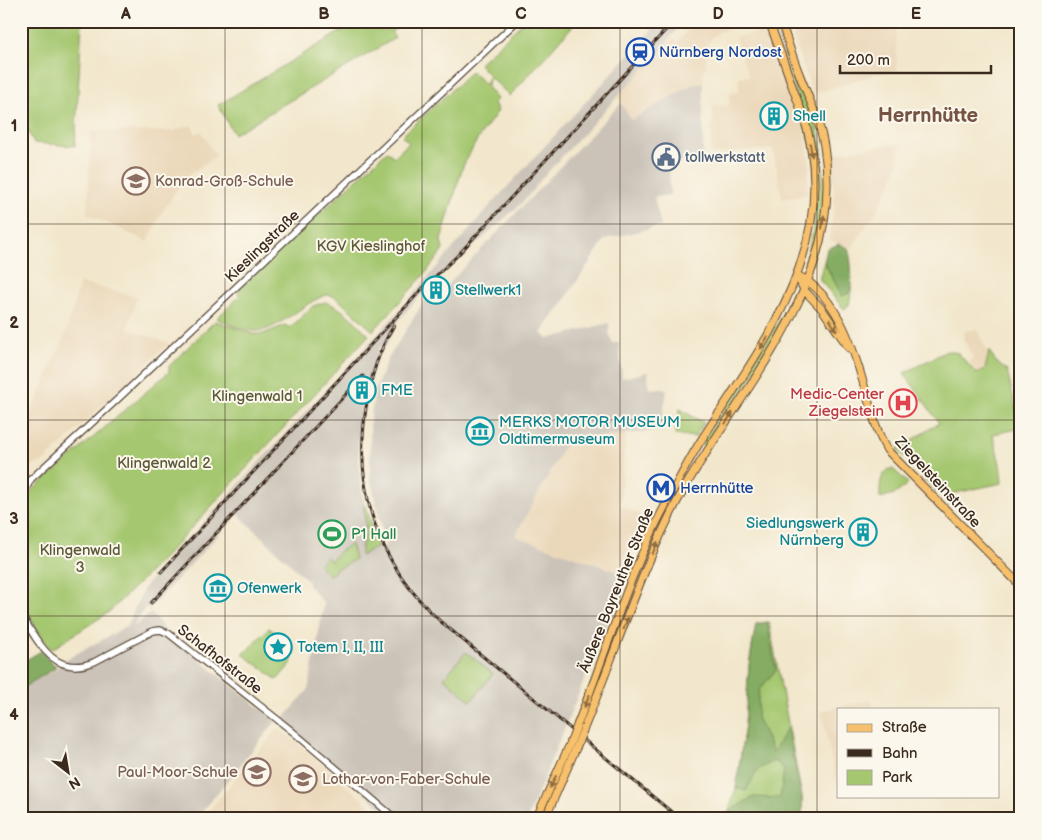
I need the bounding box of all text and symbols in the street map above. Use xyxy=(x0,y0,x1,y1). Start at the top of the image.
text: A xyxy=(120,5,131,24)
text: B xyxy=(318,5,330,24)
text: C xyxy=(515,5,527,24)
text: D xyxy=(712,5,724,24)
text: E xyxy=(911,5,921,24)
station icon: Nürnberg Nordost xyxy=(625,37,655,67)
scale bar xyxy=(840,42,991,74)
place label: Nürnberg Nordost xyxy=(659,43,782,62)
text: 200 m xyxy=(847,51,890,70)
building icon: Shell xyxy=(759,101,789,131)
district label: Herrnhütte xyxy=(878,104,978,128)
place label: Shell xyxy=(793,107,826,126)
text: 1 xyxy=(11,117,17,136)
public building icon: tollwerkstatt xyxy=(651,142,681,172)
one-way arrow xyxy=(807,142,815,158)
place label: tollwerkstatt xyxy=(685,148,766,167)
school or university icon: Konrad-Groß-Schule xyxy=(121,166,151,196)
place label: Konrad-Groß-Schule xyxy=(155,172,294,191)
street label: Kieslingstraße xyxy=(221,206,304,287)
one-way arrow xyxy=(820,214,828,230)
park label: KGV Kieslinghof xyxy=(317,237,426,256)
building icon: Stellwerk1 xyxy=(421,275,451,305)
place label: Stellwerk1 xyxy=(455,281,521,300)
text: 2 xyxy=(9,314,19,333)
one-way arrow xyxy=(828,318,838,332)
one-way arrow xyxy=(760,335,768,350)
building icon: FME xyxy=(347,375,377,405)
place label: FME xyxy=(381,381,413,400)
place label: Medic-Center Ziegelstein xyxy=(790,385,885,421)
park label: Klingenwald 1 xyxy=(211,387,303,406)
hospital icon: Medic-Center Ziegelstein xyxy=(888,388,918,418)
one-way arrow xyxy=(724,411,734,425)
place label: MERKS MOTOR MUSEUM Oldtimermuseum xyxy=(499,413,680,449)
museum icon: MERKS MOTOR MUSEUM Oldtimermuseum xyxy=(465,416,495,446)
street label: Ziegelsteinstraße xyxy=(890,432,985,532)
park label: Klingenwald 2 xyxy=(117,454,211,473)
metro station icon: Herrnhütte xyxy=(646,473,676,503)
place label: Herrnhütte xyxy=(680,479,754,498)
street label: Äußere Bayreuther Straße xyxy=(575,505,658,675)
text: 3 xyxy=(9,510,19,529)
place label: Siedlungswerk Nürnberg xyxy=(746,514,845,550)
building icon: Siedlungswerk Nürnberg xyxy=(848,517,878,547)
sports icon: P1 Hall xyxy=(317,519,347,549)
place label: P1 Hall xyxy=(351,525,396,544)
park label: Klingenwald 3 xyxy=(39,541,121,577)
one-way arrow xyxy=(652,541,660,555)
museum icon: Ofenwerk xyxy=(203,573,233,603)
place label: Ofenwerk xyxy=(237,579,302,598)
one-way arrow xyxy=(623,615,630,630)
street label: Schafhofstraße xyxy=(174,620,266,698)
place icon: Totem I, II, III xyxy=(263,632,293,662)
place label: Totem I, II, III xyxy=(297,638,384,657)
one-way arrow xyxy=(583,694,591,709)
text: 4 xyxy=(9,706,19,725)
legend xyxy=(837,708,1000,798)
text: Straße xyxy=(882,718,927,737)
text: Bahn xyxy=(882,744,918,763)
north arrow xyxy=(42,748,92,798)
school or university icon: Paul-Moor-Schule xyxy=(242,757,272,787)
place label: Paul-Moor-Schule xyxy=(117,763,238,782)
school or university icon: Lothar-von-Faber-Schule xyxy=(288,764,318,794)
text: Park xyxy=(882,768,913,787)
place label: Lothar-von-Faber-Schule xyxy=(322,770,491,789)
text: N xyxy=(66,773,83,793)
one-way arrow xyxy=(549,775,557,789)

